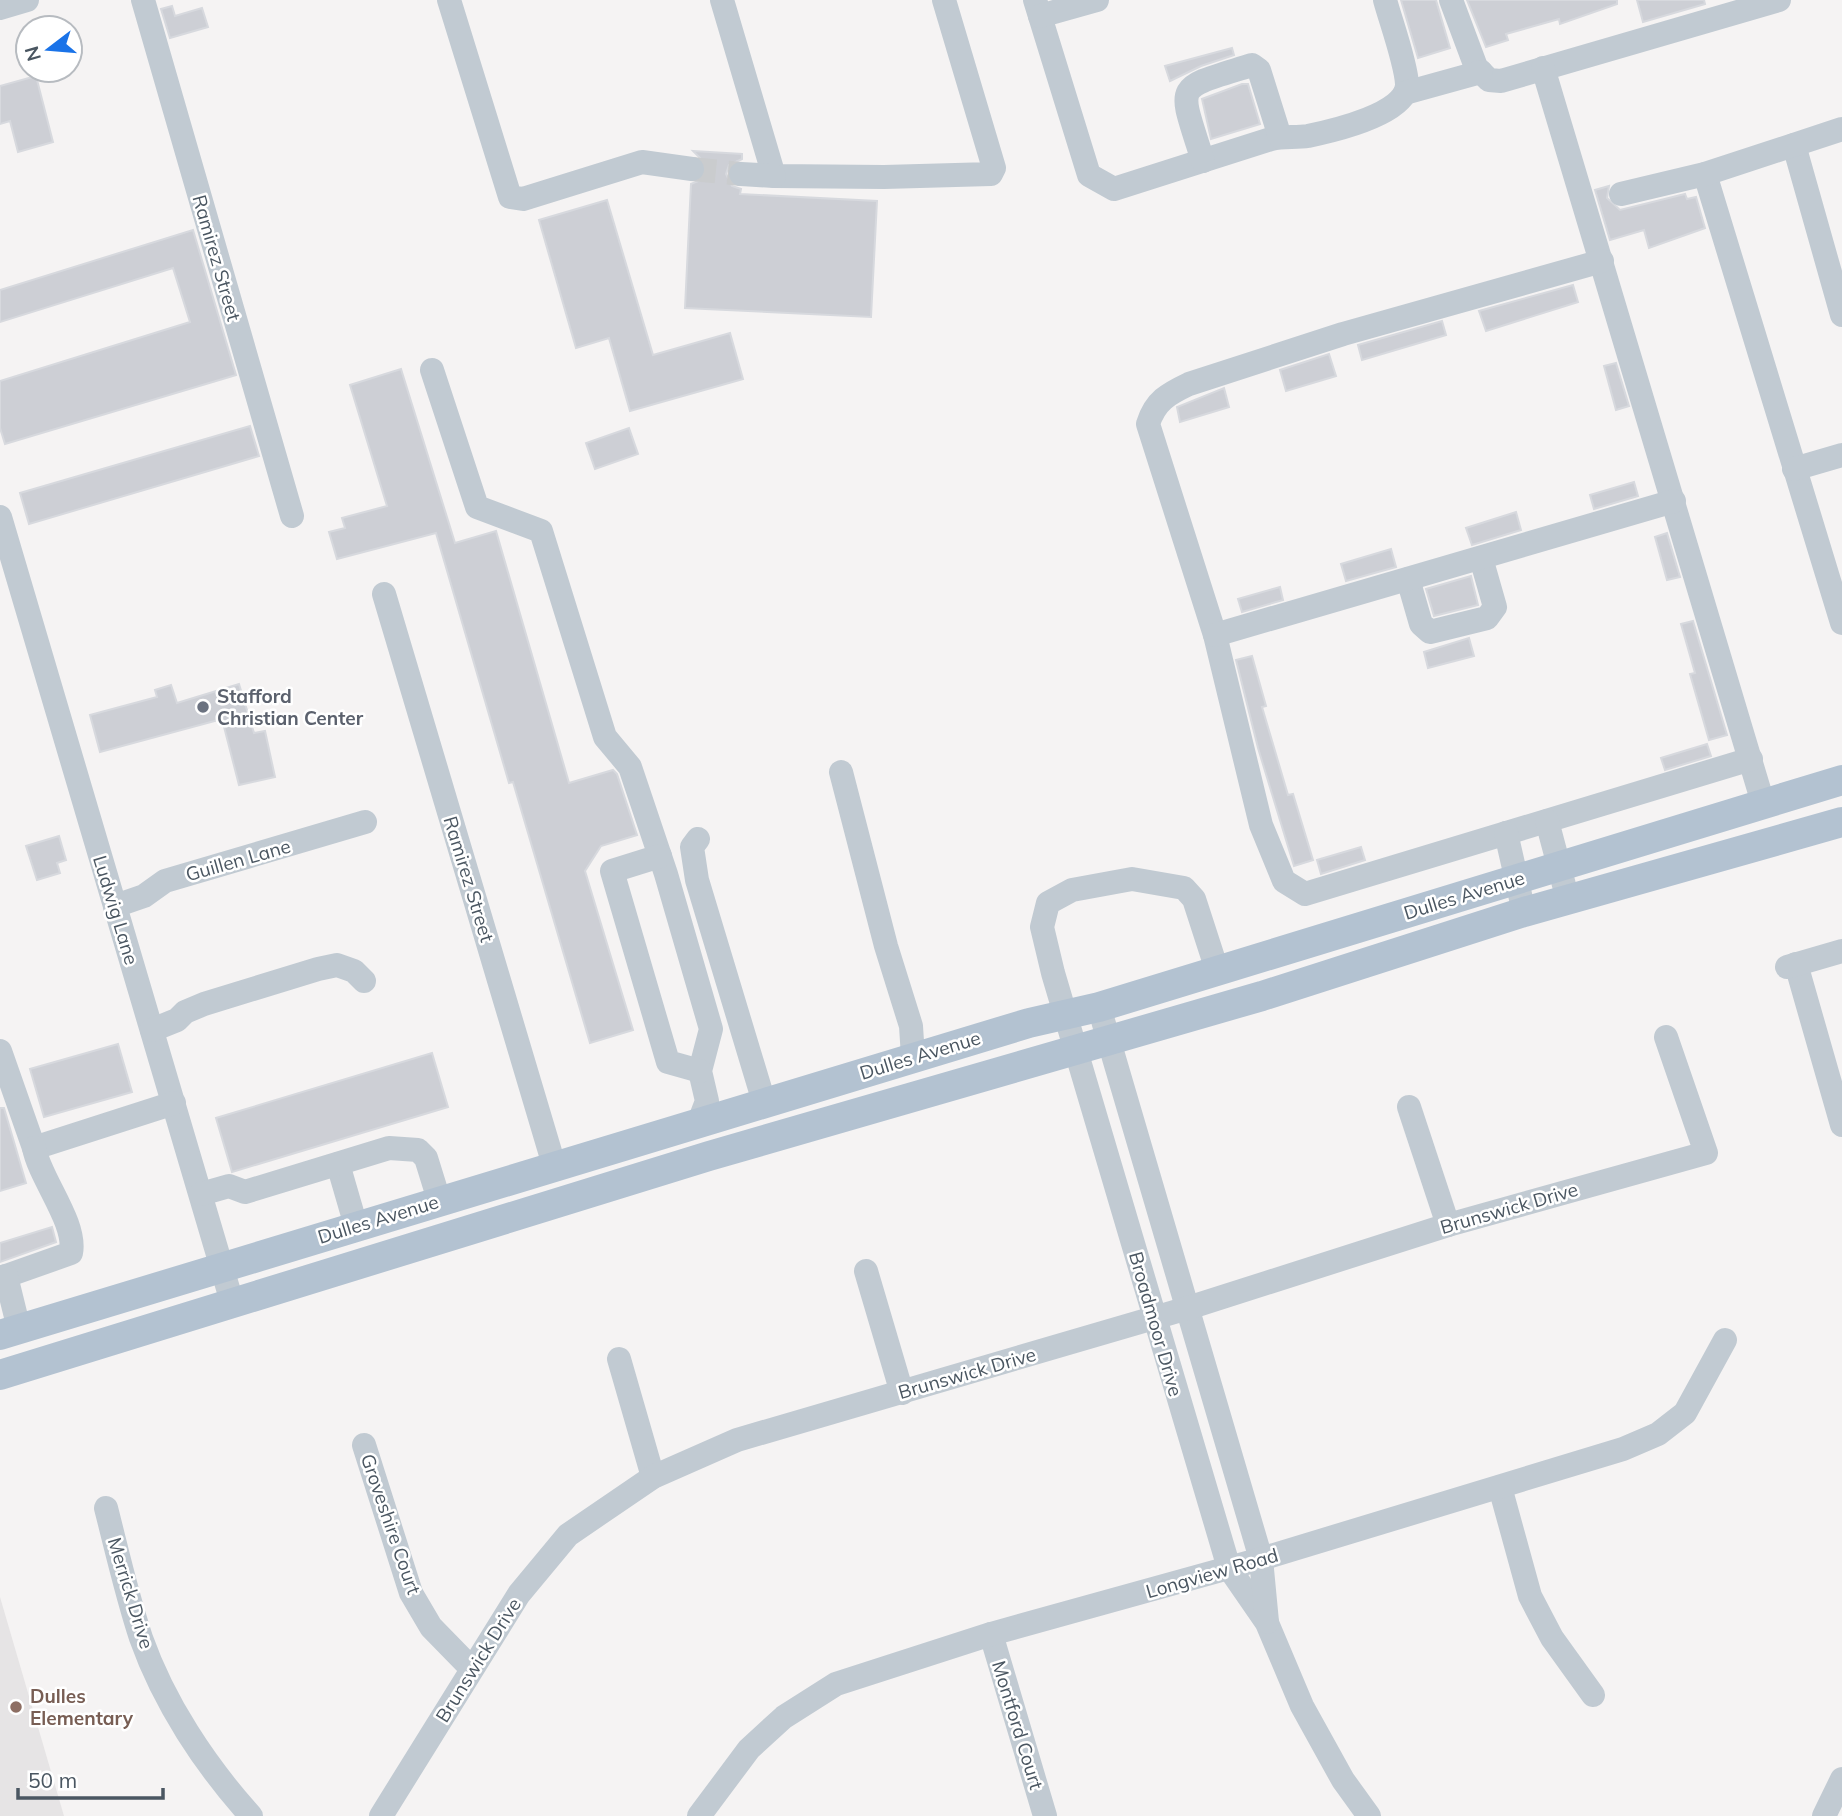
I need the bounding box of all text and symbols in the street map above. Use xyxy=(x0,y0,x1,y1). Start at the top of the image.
north arrow xyxy=(14,14,84,84)
text: N xyxy=(19,43,46,64)
street label: Ramirez Street xyxy=(188,192,247,324)
place label: Stafford Christian Center xyxy=(217,684,364,730)
marker: Stafford Christian Center xyxy=(195,699,211,715)
street label: Ramirez Street xyxy=(438,813,500,945)
street label: Guillen Lane xyxy=(183,834,293,886)
street label: Ludwig Lane xyxy=(88,852,144,968)
street label: Dulles Avenue xyxy=(1401,865,1527,925)
street label: Dulles Avenue xyxy=(857,1025,983,1085)
street label: Brunswick Drive xyxy=(1437,1177,1581,1239)
street label: Dulles Avenue xyxy=(315,1189,441,1249)
street label: Broadmoor Drive xyxy=(1124,1249,1188,1399)
street label: Brunswick Drive xyxy=(895,1342,1039,1404)
street label: Groveshire Court xyxy=(356,1451,426,1598)
street label: Merrick Drive xyxy=(103,1534,159,1652)
street label: Longview Road xyxy=(1143,1543,1281,1603)
street label: Brunswick Drive xyxy=(430,1593,526,1727)
street label: Montford Court xyxy=(987,1658,1049,1793)
place label: Dulles Elementary xyxy=(30,1684,134,1730)
marker: Dulles Elementary xyxy=(8,1699,24,1715)
scale bar xyxy=(18,1756,163,1800)
text: 50 m xyxy=(28,1767,77,1793)

